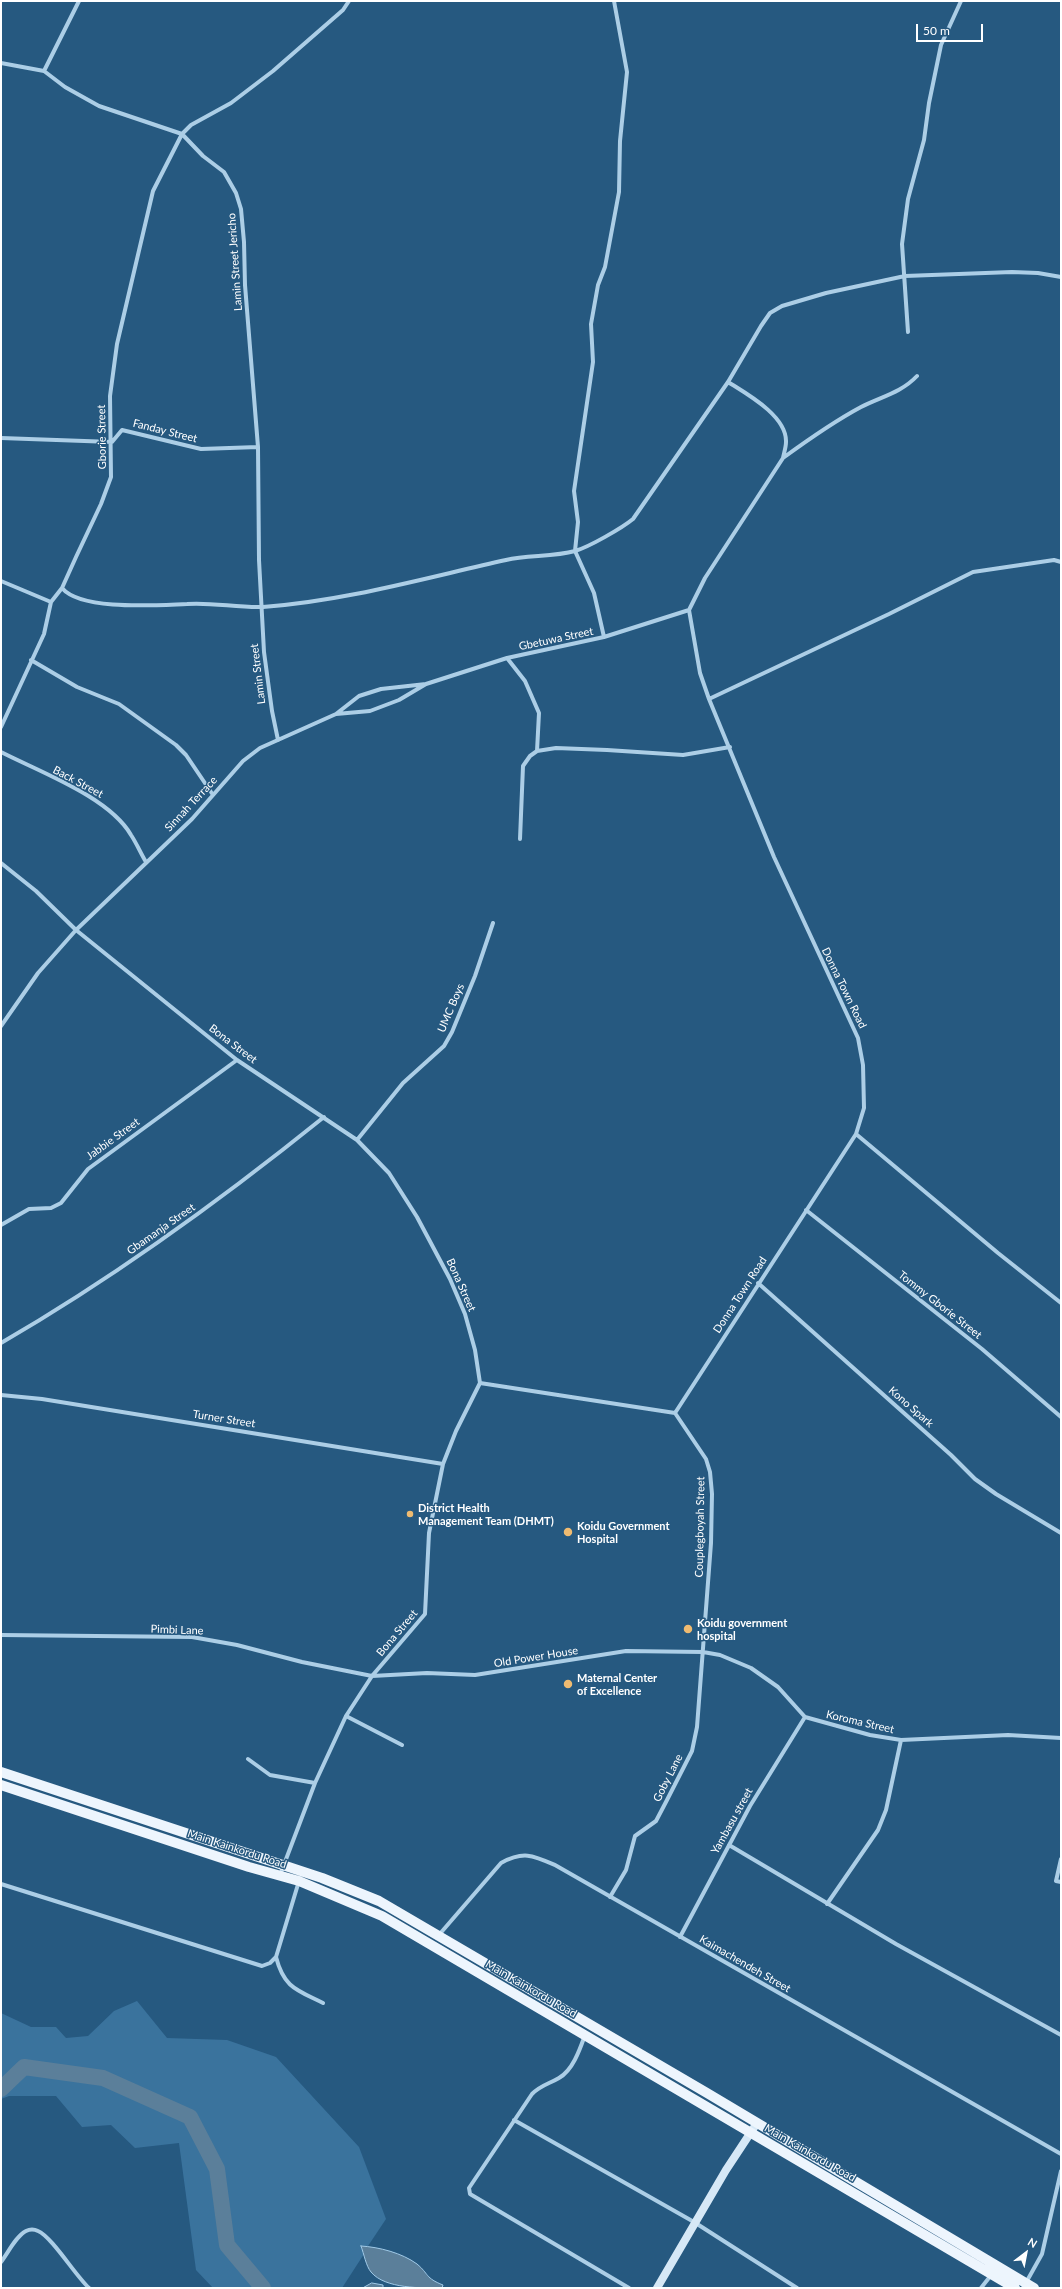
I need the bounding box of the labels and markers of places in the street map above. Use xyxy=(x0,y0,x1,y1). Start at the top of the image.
place label: District Health Management Team (DHMT) xyxy=(418,1501,554,1527)
marker: District Health Management Team (DHMT) xyxy=(405,1509,415,1519)
place label: Koidu Government Hospital xyxy=(577,1519,670,1545)
marker: Koidu Government Hospital xyxy=(562,1526,574,1538)
place label: Koidu government hospital xyxy=(697,1616,787,1642)
marker: Koidu government hospital xyxy=(682,1623,694,1635)
place label: Maternal Center of Excellence xyxy=(577,1671,657,1697)
marker: Maternal Center of Excellence xyxy=(562,1678,574,1690)

